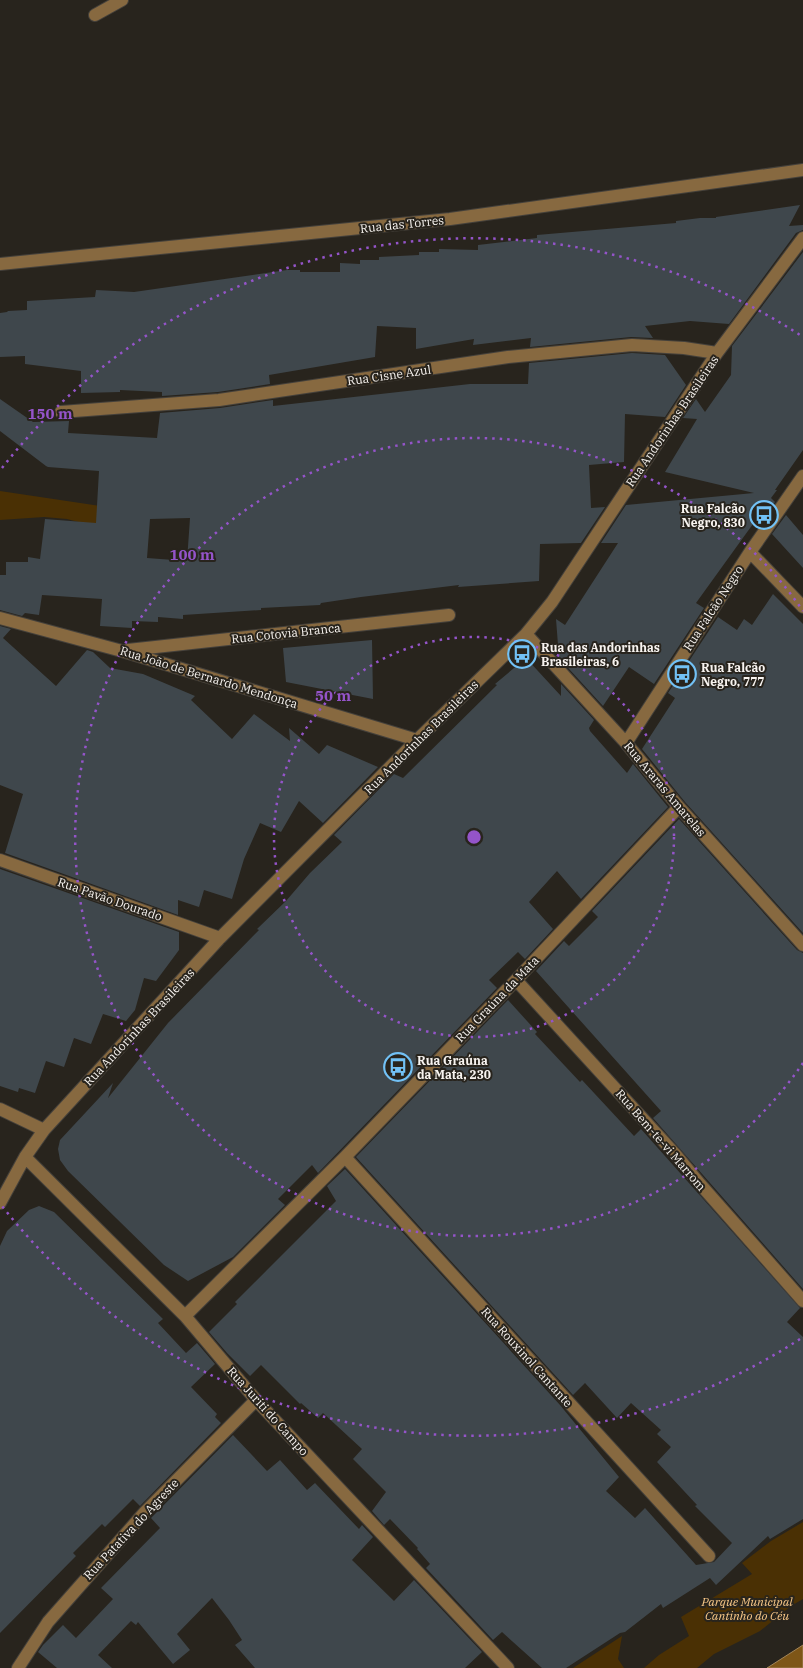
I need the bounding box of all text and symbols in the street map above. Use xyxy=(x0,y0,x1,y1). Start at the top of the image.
street label: Rua das Torres xyxy=(359,212,445,236)
street label: Rua Andorinhas Brasileiras xyxy=(622,352,722,490)
street label: Rua Cisne Azul xyxy=(346,362,432,388)
text: 150 m xyxy=(27,404,73,423)
bus stop icon: Rua Falcão Negro, 830 xyxy=(749,500,779,530)
place label: Rua Falcão Negro, 830 xyxy=(681,501,745,530)
text: 100 m xyxy=(169,545,215,564)
street label: Rua Falcão Negro xyxy=(680,562,746,653)
street label: Rua Cotovia Branca xyxy=(231,620,342,646)
bus stop icon: Rua das Andorinhas Brasileiras, 6 xyxy=(507,639,537,669)
place label: Rua das Andorinhas Brasileiras, 6 xyxy=(541,640,660,669)
street label: Rua João de Bernardo Mendonça xyxy=(118,643,300,711)
bus stop icon: Rua Falcão Negro, 777 xyxy=(667,659,697,689)
place label: Rua Falcão Negro, 777 xyxy=(701,660,765,689)
street label: Rua Andorinhas Brasileiras xyxy=(361,677,481,797)
text: 50 m xyxy=(315,686,351,705)
street label: Rua Araras Amarelas xyxy=(621,738,709,840)
centre of rings xyxy=(465,828,483,846)
street label: Rua Pavão Dourado xyxy=(56,874,164,924)
street label: Rua Graúna da Mata xyxy=(452,952,542,1045)
street label: Rua Andorinhas Brasileiras xyxy=(81,965,198,1089)
bus stop icon: Rua Graúna da Mata, 230 xyxy=(383,1052,413,1082)
place label: Rua Graúna da Mata, 230 xyxy=(417,1053,491,1082)
street label: Rua Bem-te-vi Marrom xyxy=(613,1086,710,1194)
street label: Rua Rouxinol Cantante xyxy=(478,1304,576,1410)
street label: Rua Juriti do Campo xyxy=(224,1364,312,1459)
street label: Rua Patativa do Agreste xyxy=(80,1475,182,1583)
park label: Parque Municipal Cantinho do Céu xyxy=(700,1594,793,1623)

